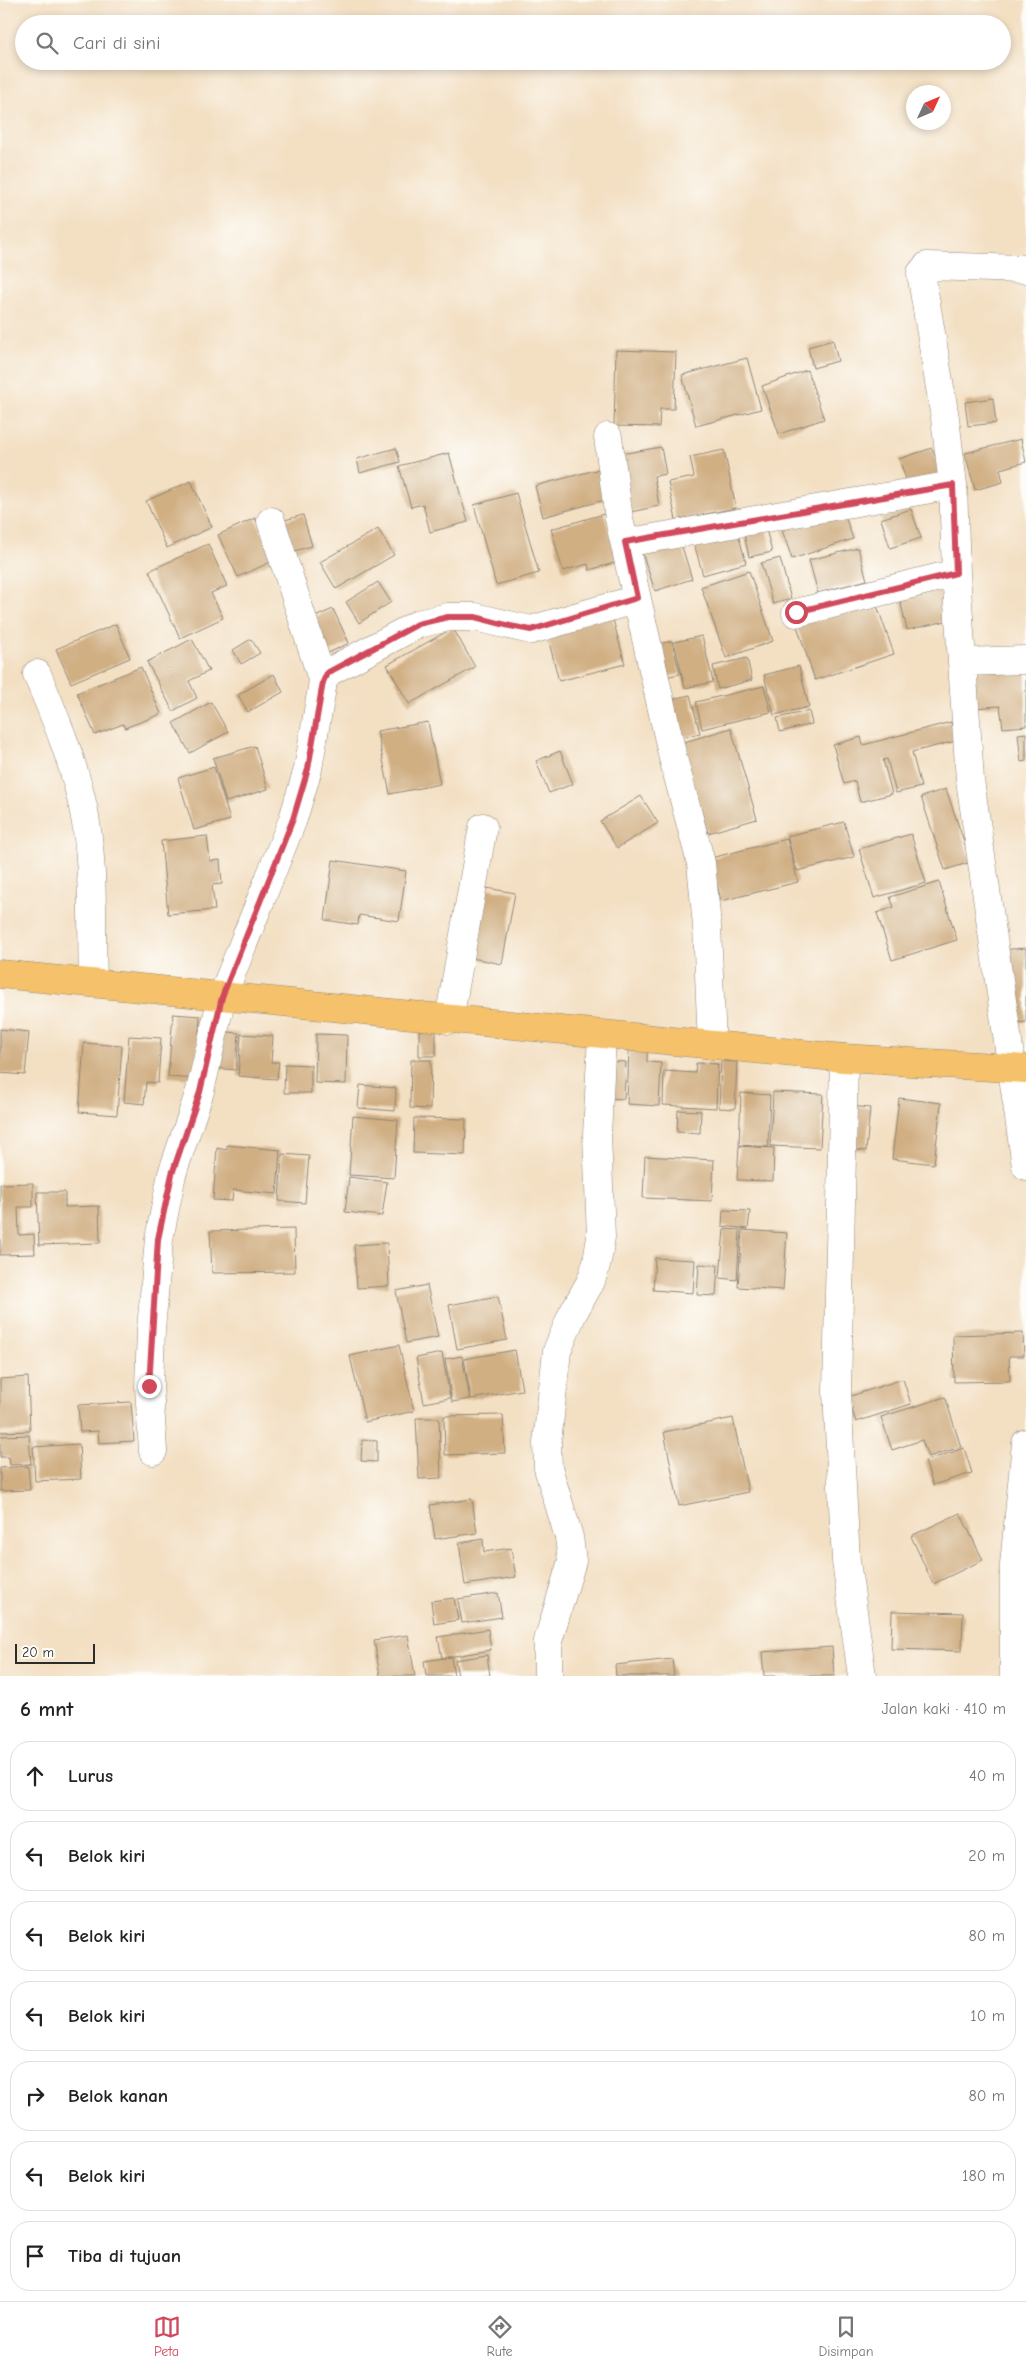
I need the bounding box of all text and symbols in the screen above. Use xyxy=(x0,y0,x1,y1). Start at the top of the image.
search box xyxy=(15,15,1011,70)
icon: search xyxy=(33,29,61,57)
text: Cari di sini xyxy=(73,32,160,54)
north arrow xyxy=(906,85,951,130)
route start xyxy=(785,601,808,624)
route end xyxy=(138,1375,161,1398)
scale bar xyxy=(15,1641,95,1664)
text: 20 m xyxy=(22,1644,54,1661)
text: 6 mnt xyxy=(20,1697,73,1721)
text: Jalan kaki · 410 m xyxy=(882,1700,1006,1718)
icon: ahead xyxy=(21,1762,49,1790)
text: Lurus xyxy=(68,1765,113,1787)
text: 40 m xyxy=(969,1767,1005,1785)
icon: left xyxy=(21,1842,49,1870)
text: Belok kiri xyxy=(68,1845,145,1867)
text: 20 m xyxy=(968,1847,1005,1865)
icon: left xyxy=(21,1922,49,1950)
text: Belok kiri xyxy=(68,1925,145,1947)
text: 80 m xyxy=(968,1927,1005,1945)
icon: left xyxy=(21,2002,49,2030)
text: Belok kiri xyxy=(68,2005,145,2027)
text: 10 m xyxy=(970,2007,1005,2025)
icon: right xyxy=(21,2082,49,2110)
text: Belok kanan xyxy=(68,2085,168,2107)
text: 80 m xyxy=(968,2087,1005,2105)
icon: left xyxy=(21,2162,49,2190)
text: Belok kiri xyxy=(68,2165,145,2187)
text: 180 m xyxy=(962,2167,1005,2185)
icon: arrive xyxy=(21,2242,49,2270)
text: Tiba di tujuan xyxy=(68,2245,181,2267)
tab: Peta xyxy=(153,2313,181,2360)
tab: Rute xyxy=(486,2313,514,2360)
tab: Disimpan xyxy=(819,2313,873,2360)

